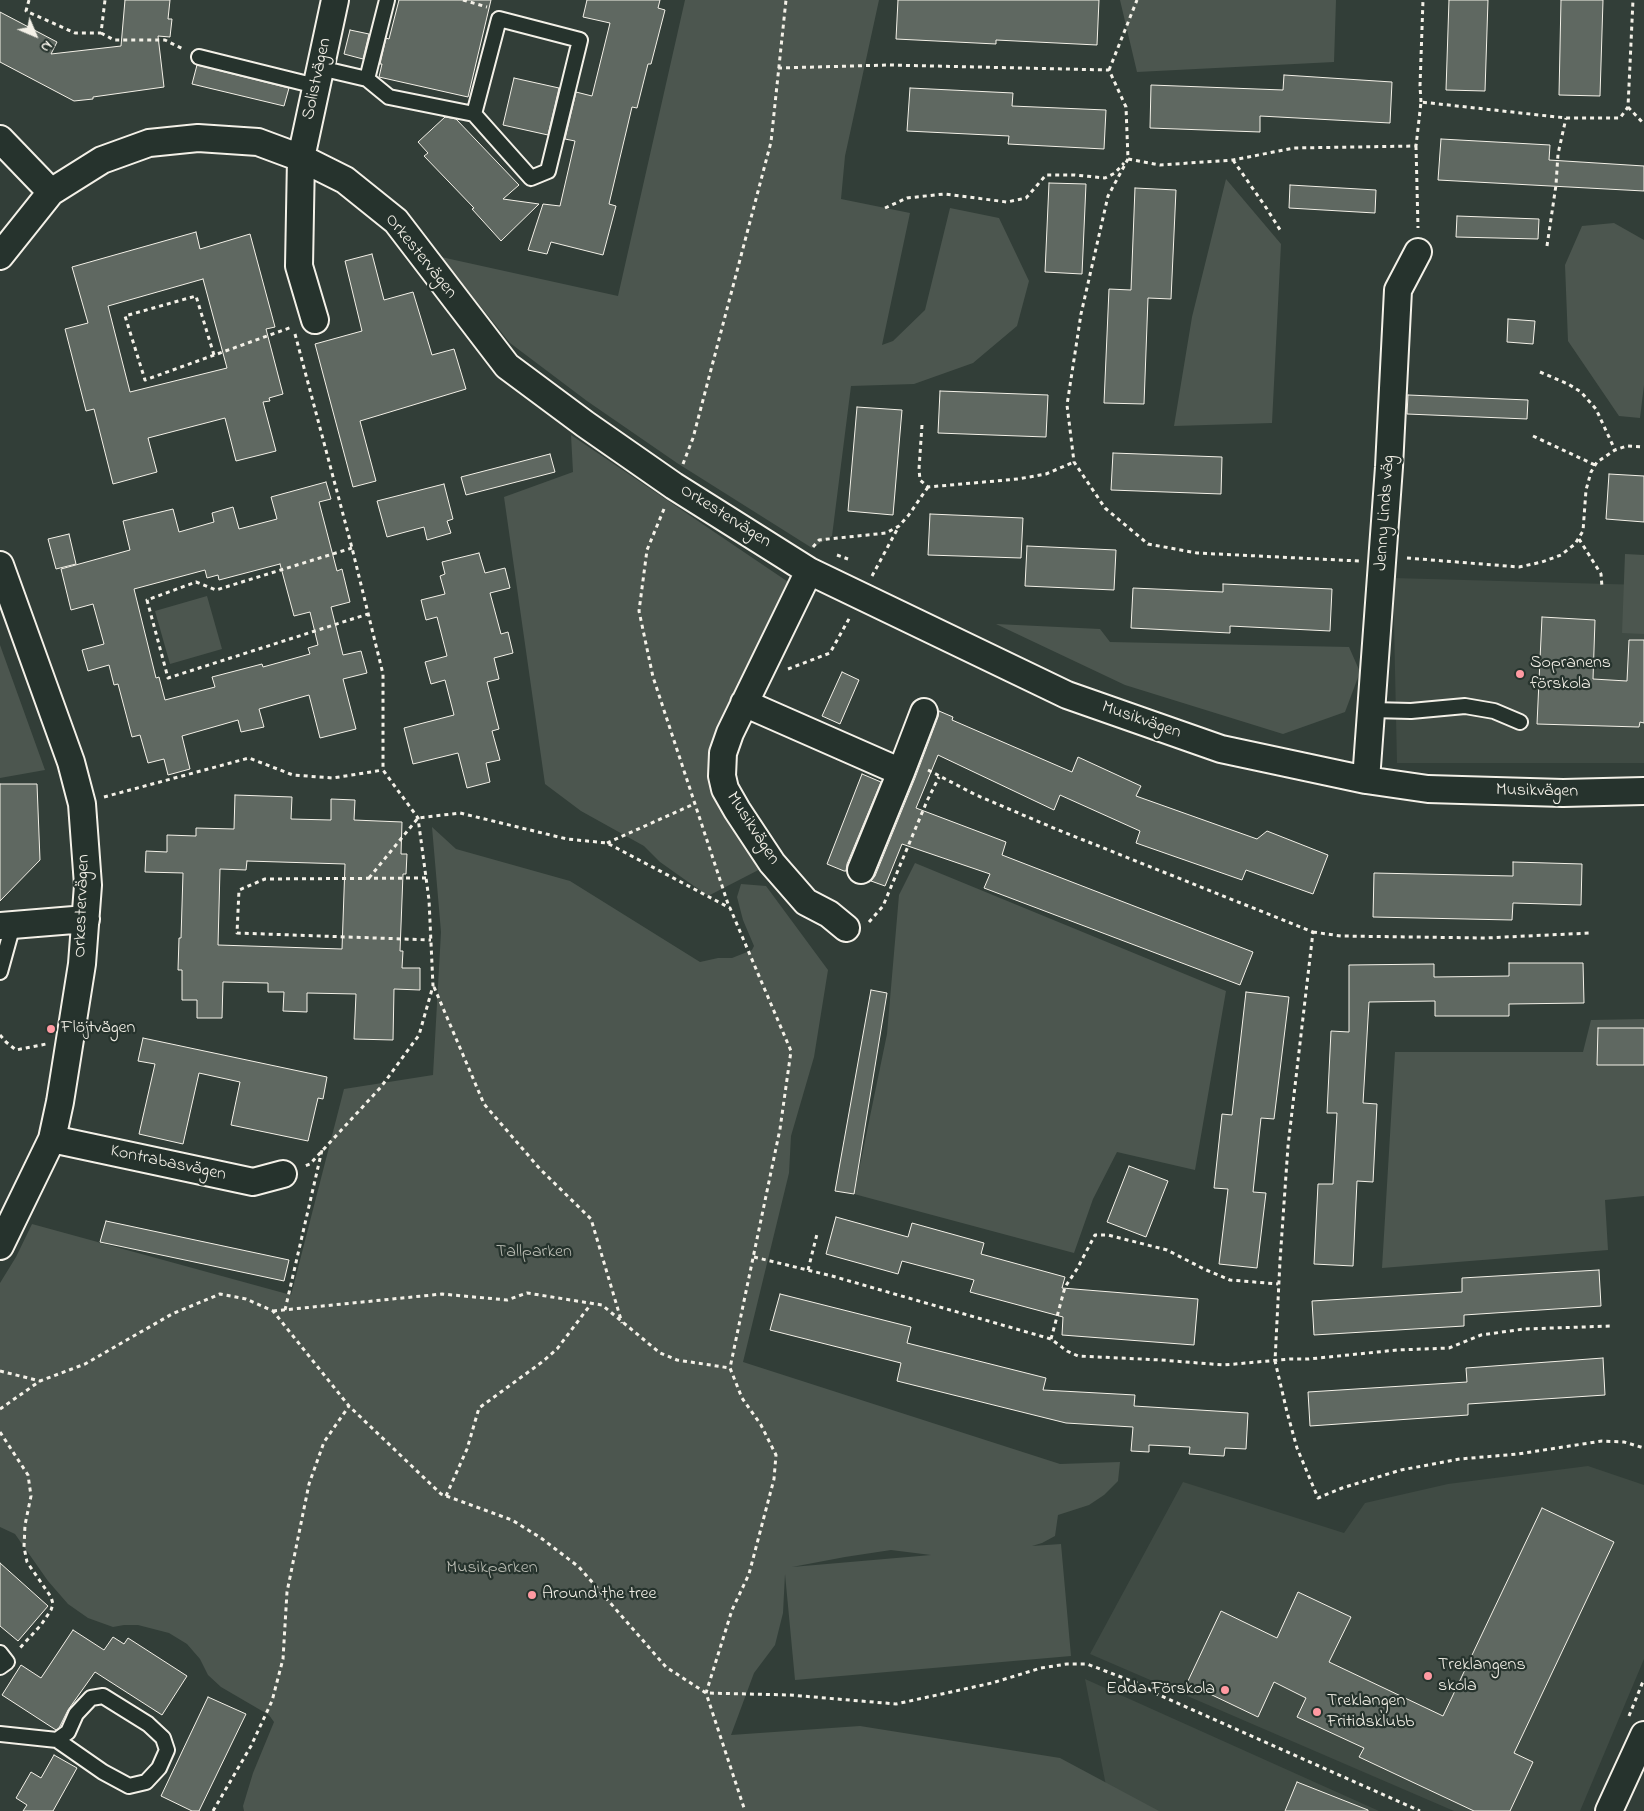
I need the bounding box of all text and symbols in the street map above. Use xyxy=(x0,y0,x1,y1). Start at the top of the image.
north arrow xyxy=(10,10,60,60)
text: N xyxy=(35,35,57,57)
street label: Solistvägen xyxy=(299,36,337,122)
street label: Orkestervägen xyxy=(379,210,461,304)
street label: Jenny Linds väg xyxy=(1371,454,1401,572)
street label: Orkestervägen xyxy=(675,480,775,554)
place label: Sopranens förskola xyxy=(1530,653,1611,696)
marker: Sopranens förskola xyxy=(1514,668,1526,680)
street label: Musikvägen xyxy=(1098,697,1184,745)
street label: Musikvägen xyxy=(1496,780,1578,804)
street label: Musikvägen xyxy=(720,789,784,869)
street label: Orkestervägen xyxy=(70,854,96,958)
place label: Flöjtvägen xyxy=(61,1018,135,1040)
marker: Flöjtvägen xyxy=(45,1023,57,1035)
street label: Kontrabasvägen xyxy=(108,1141,228,1187)
park label: Tallparken xyxy=(496,1242,572,1264)
park label: Musikparken xyxy=(446,1558,538,1580)
place label: Around the tree xyxy=(542,1584,657,1606)
marker: Around the tree xyxy=(526,1589,538,1601)
place label: Treklangens skola xyxy=(1438,1655,1526,1698)
marker: Treklangens skola xyxy=(1422,1670,1434,1682)
place label: Edda Förskola xyxy=(1106,1679,1215,1701)
marker: Edda Förskola xyxy=(1219,1684,1231,1696)
place label: Treklangen Fritidsklubb xyxy=(1327,1691,1414,1734)
marker: Treklangen Fritidsklubb xyxy=(1311,1706,1323,1718)

